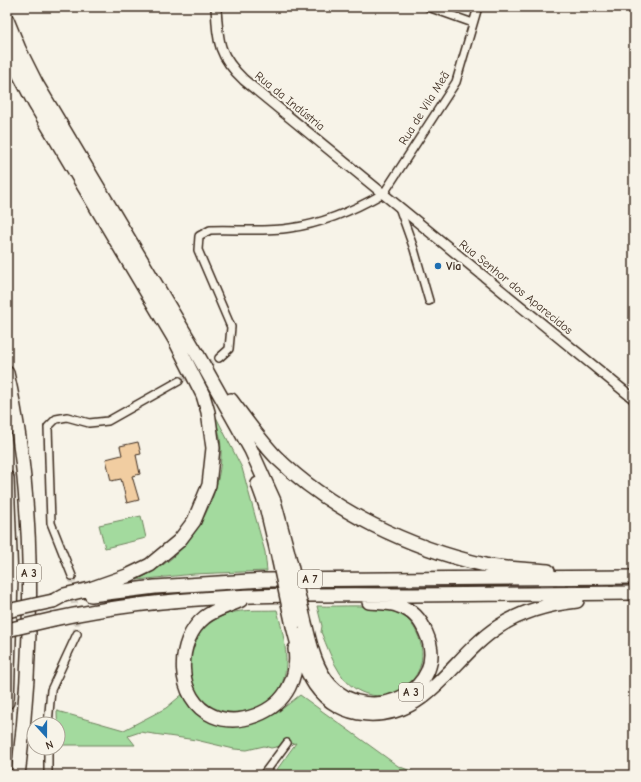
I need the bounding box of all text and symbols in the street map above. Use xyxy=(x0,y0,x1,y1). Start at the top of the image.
street label: Rua da Indústria xyxy=(252,69,328,133)
street label: Rua de Vila Meã xyxy=(396,69,452,147)
street label: Rua Senhor dos Aparecidos xyxy=(456,237,576,337)
place label: Via xyxy=(446,259,461,273)
marker: Via xyxy=(433,261,443,271)
road number: A 3 xyxy=(17,564,41,582)
road number: A 7 xyxy=(298,570,322,588)
road number: A 3 xyxy=(399,683,423,701)
north arrow xyxy=(26,716,66,756)
text: N xyxy=(44,738,55,752)

